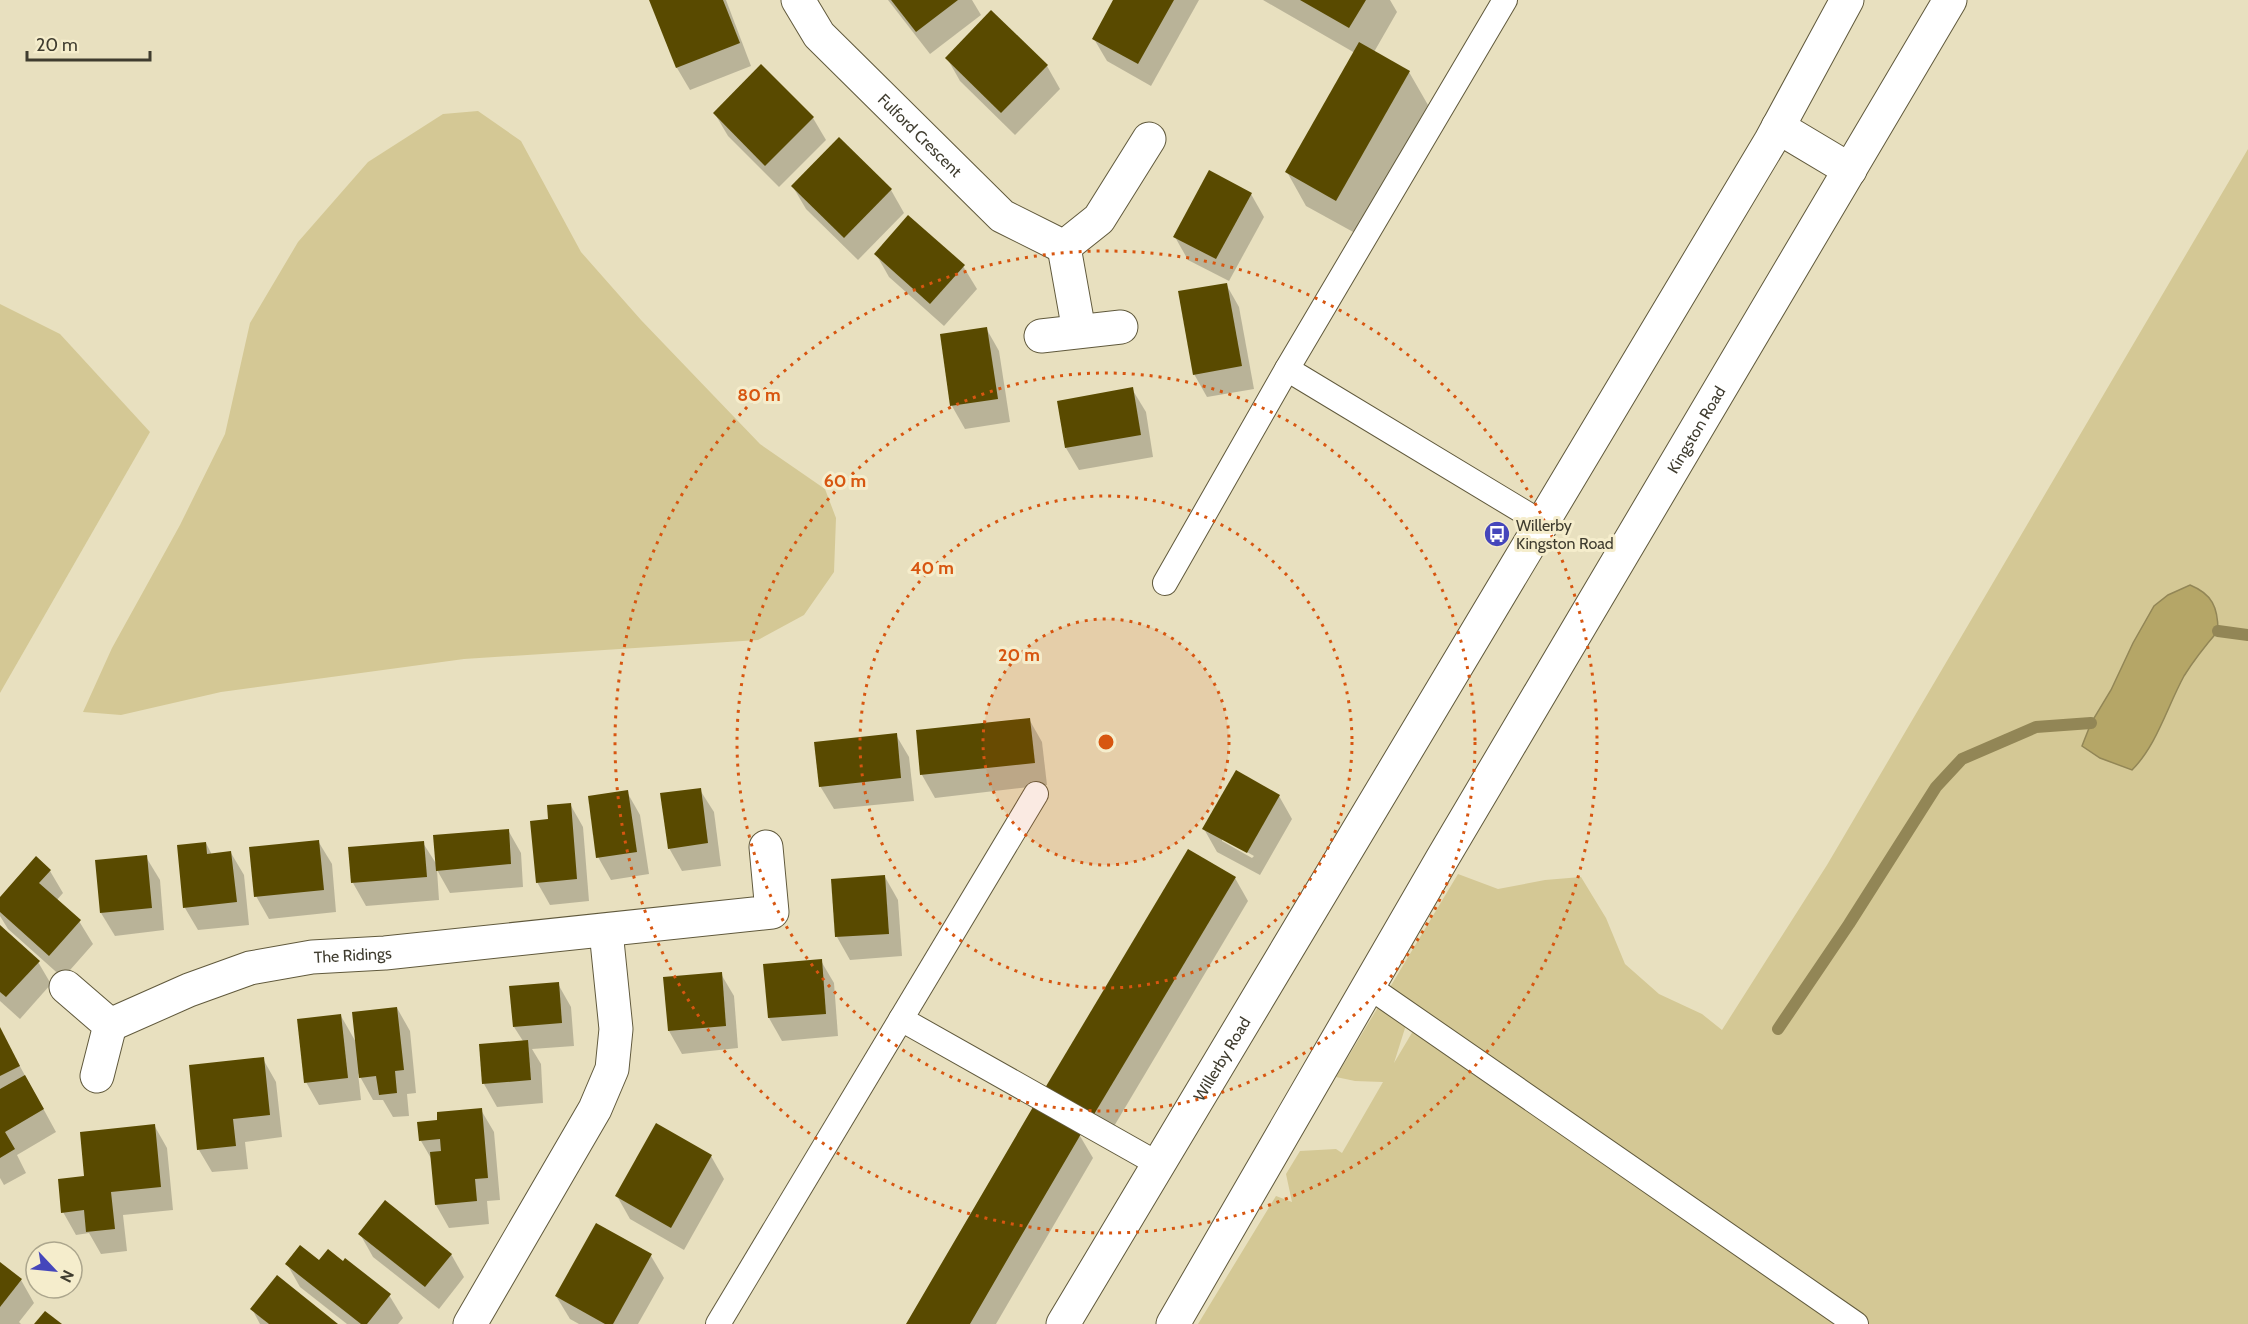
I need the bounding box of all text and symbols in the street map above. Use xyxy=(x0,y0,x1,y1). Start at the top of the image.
scale bar xyxy=(27,24,150,62)
text: 20 m xyxy=(36,34,78,56)
street label: Fulford Crescent xyxy=(874,89,966,181)
street label: Kingston Road xyxy=(1663,383,1729,477)
text: 80 m xyxy=(737,384,781,406)
text: 60 m xyxy=(824,470,866,492)
place label: Willerby Kingston Road xyxy=(1516,516,1614,553)
bus stop icon: Willerby Kingston Road xyxy=(1482,519,1512,549)
text: 40 m xyxy=(910,557,954,579)
text: 20 m xyxy=(998,644,1040,666)
centre of rings xyxy=(1096,732,1116,752)
street label: The Ridings xyxy=(313,943,393,966)
street label: Willerby Road xyxy=(1189,1013,1254,1104)
north arrow xyxy=(24,1240,84,1300)
text: N xyxy=(56,1267,78,1286)

